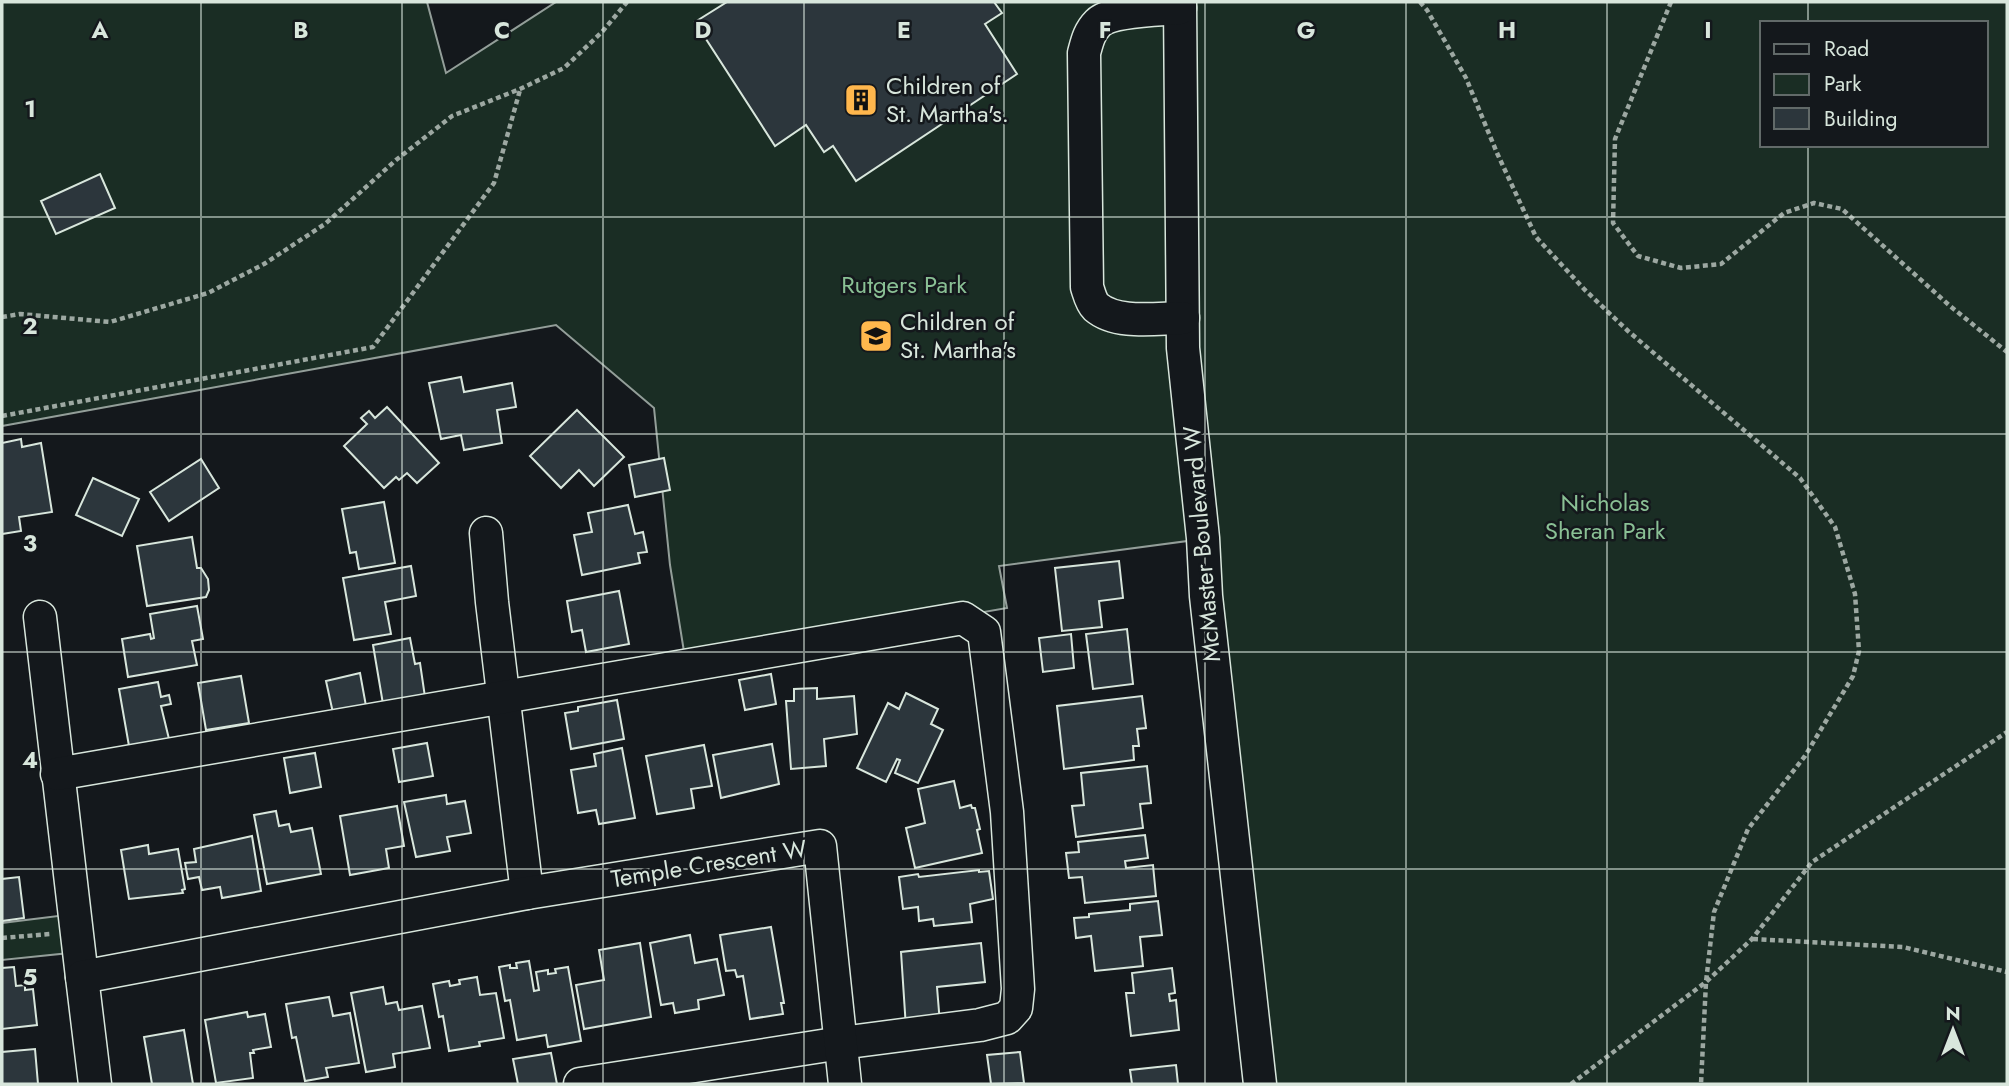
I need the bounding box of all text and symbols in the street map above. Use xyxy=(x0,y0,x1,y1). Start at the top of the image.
text: A xyxy=(91,13,109,47)
text: B xyxy=(293,13,309,47)
text: C xyxy=(494,13,510,47)
text: D xyxy=(695,13,712,47)
text: E xyxy=(897,13,911,47)
text: F xyxy=(1099,13,1111,47)
text: G xyxy=(1297,13,1315,47)
text: H xyxy=(1498,13,1516,47)
text: I xyxy=(1704,13,1712,47)
legend xyxy=(1760,21,1988,147)
text: Road xyxy=(1824,34,1869,64)
place label: Children of St. Martha's. xyxy=(886,68,1009,131)
text: Park xyxy=(1824,69,1862,99)
building icon: Children of St. Martha's. xyxy=(842,81,880,119)
text: 1 xyxy=(24,92,36,126)
text: Building xyxy=(1824,104,1897,134)
park label: Rutgers Park xyxy=(841,267,967,302)
place label: Children of St. Martha's xyxy=(900,304,1016,367)
text: 2 xyxy=(22,309,38,343)
school or university icon: Children of St. Martha's xyxy=(857,317,895,355)
street label: McMaster Boulevard W xyxy=(1174,424,1229,663)
park label: Nicholas Sheran Park xyxy=(1545,485,1666,548)
text: 3 xyxy=(23,526,37,560)
text: 4 xyxy=(22,743,38,777)
street label: Temple Crescent W xyxy=(608,831,810,896)
text: 5 xyxy=(23,960,37,994)
north arrow xyxy=(1918,995,1988,1065)
text: N xyxy=(1945,1000,1961,1027)

